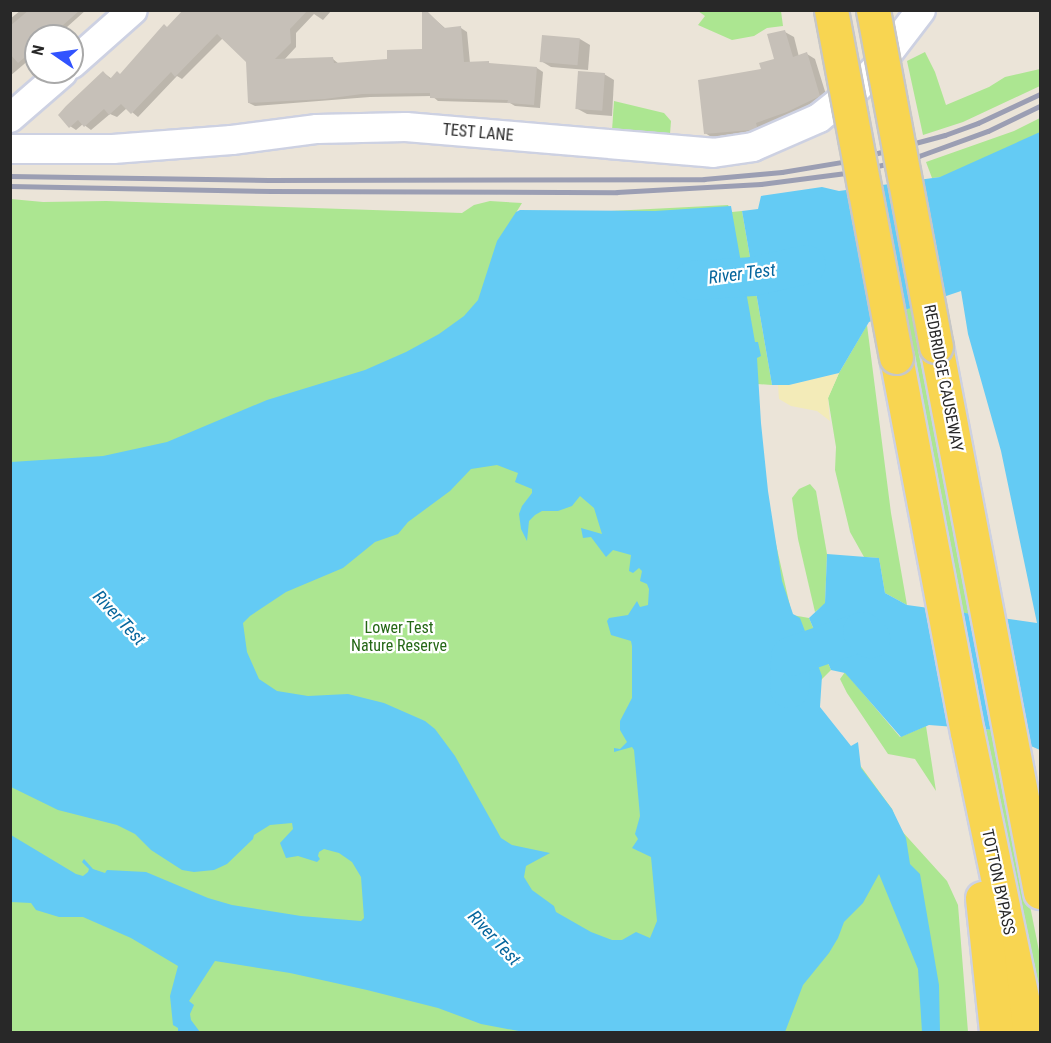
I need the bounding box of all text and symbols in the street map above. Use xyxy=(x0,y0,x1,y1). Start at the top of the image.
north arrow xyxy=(24,24,84,84)
text: N xyxy=(28,43,48,57)
street label: TEST LANE xyxy=(442,120,514,146)
water label: River Test xyxy=(707,259,777,289)
street label: REDBRIDGE CAUSEWAY xyxy=(919,303,967,453)
water label: River Test xyxy=(88,586,150,650)
park label: Lower Test Nature Reserve xyxy=(351,618,447,656)
street label: TOTTON BYPASS xyxy=(977,827,1019,937)
water label: River Test xyxy=(463,906,525,970)

